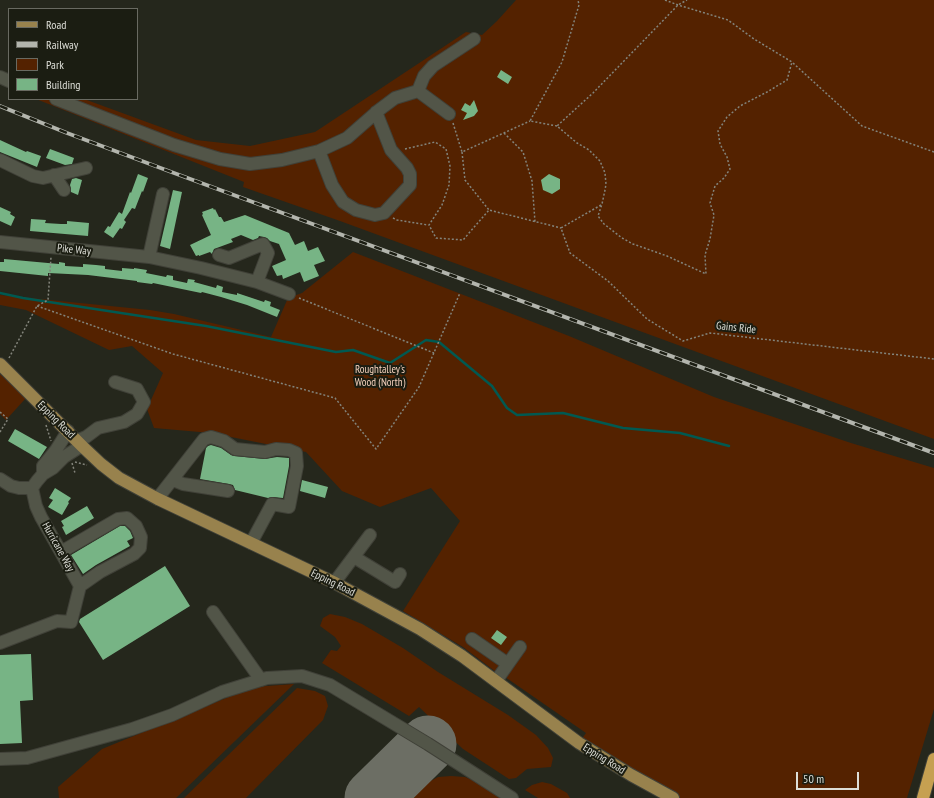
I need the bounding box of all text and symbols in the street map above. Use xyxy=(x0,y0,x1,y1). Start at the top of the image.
legend xyxy=(8,8,138,100)
text: Road xyxy=(46,17,66,32)
text: Railway xyxy=(46,37,78,52)
text: Park xyxy=(46,57,64,72)
text: Building xyxy=(46,77,81,92)
street label: Pike Way xyxy=(56,242,92,258)
street label: Gains Ride xyxy=(715,319,757,337)
park label: Roughtalley's Wood (North) xyxy=(355,363,405,389)
street label: Epping Road xyxy=(35,399,77,441)
street label: Hurricane Way xyxy=(39,520,77,574)
street label: Epping Road xyxy=(309,567,357,599)
street label: Epping Road xyxy=(580,741,628,777)
scale bar xyxy=(798,764,861,790)
text: 50 m xyxy=(803,771,824,786)

